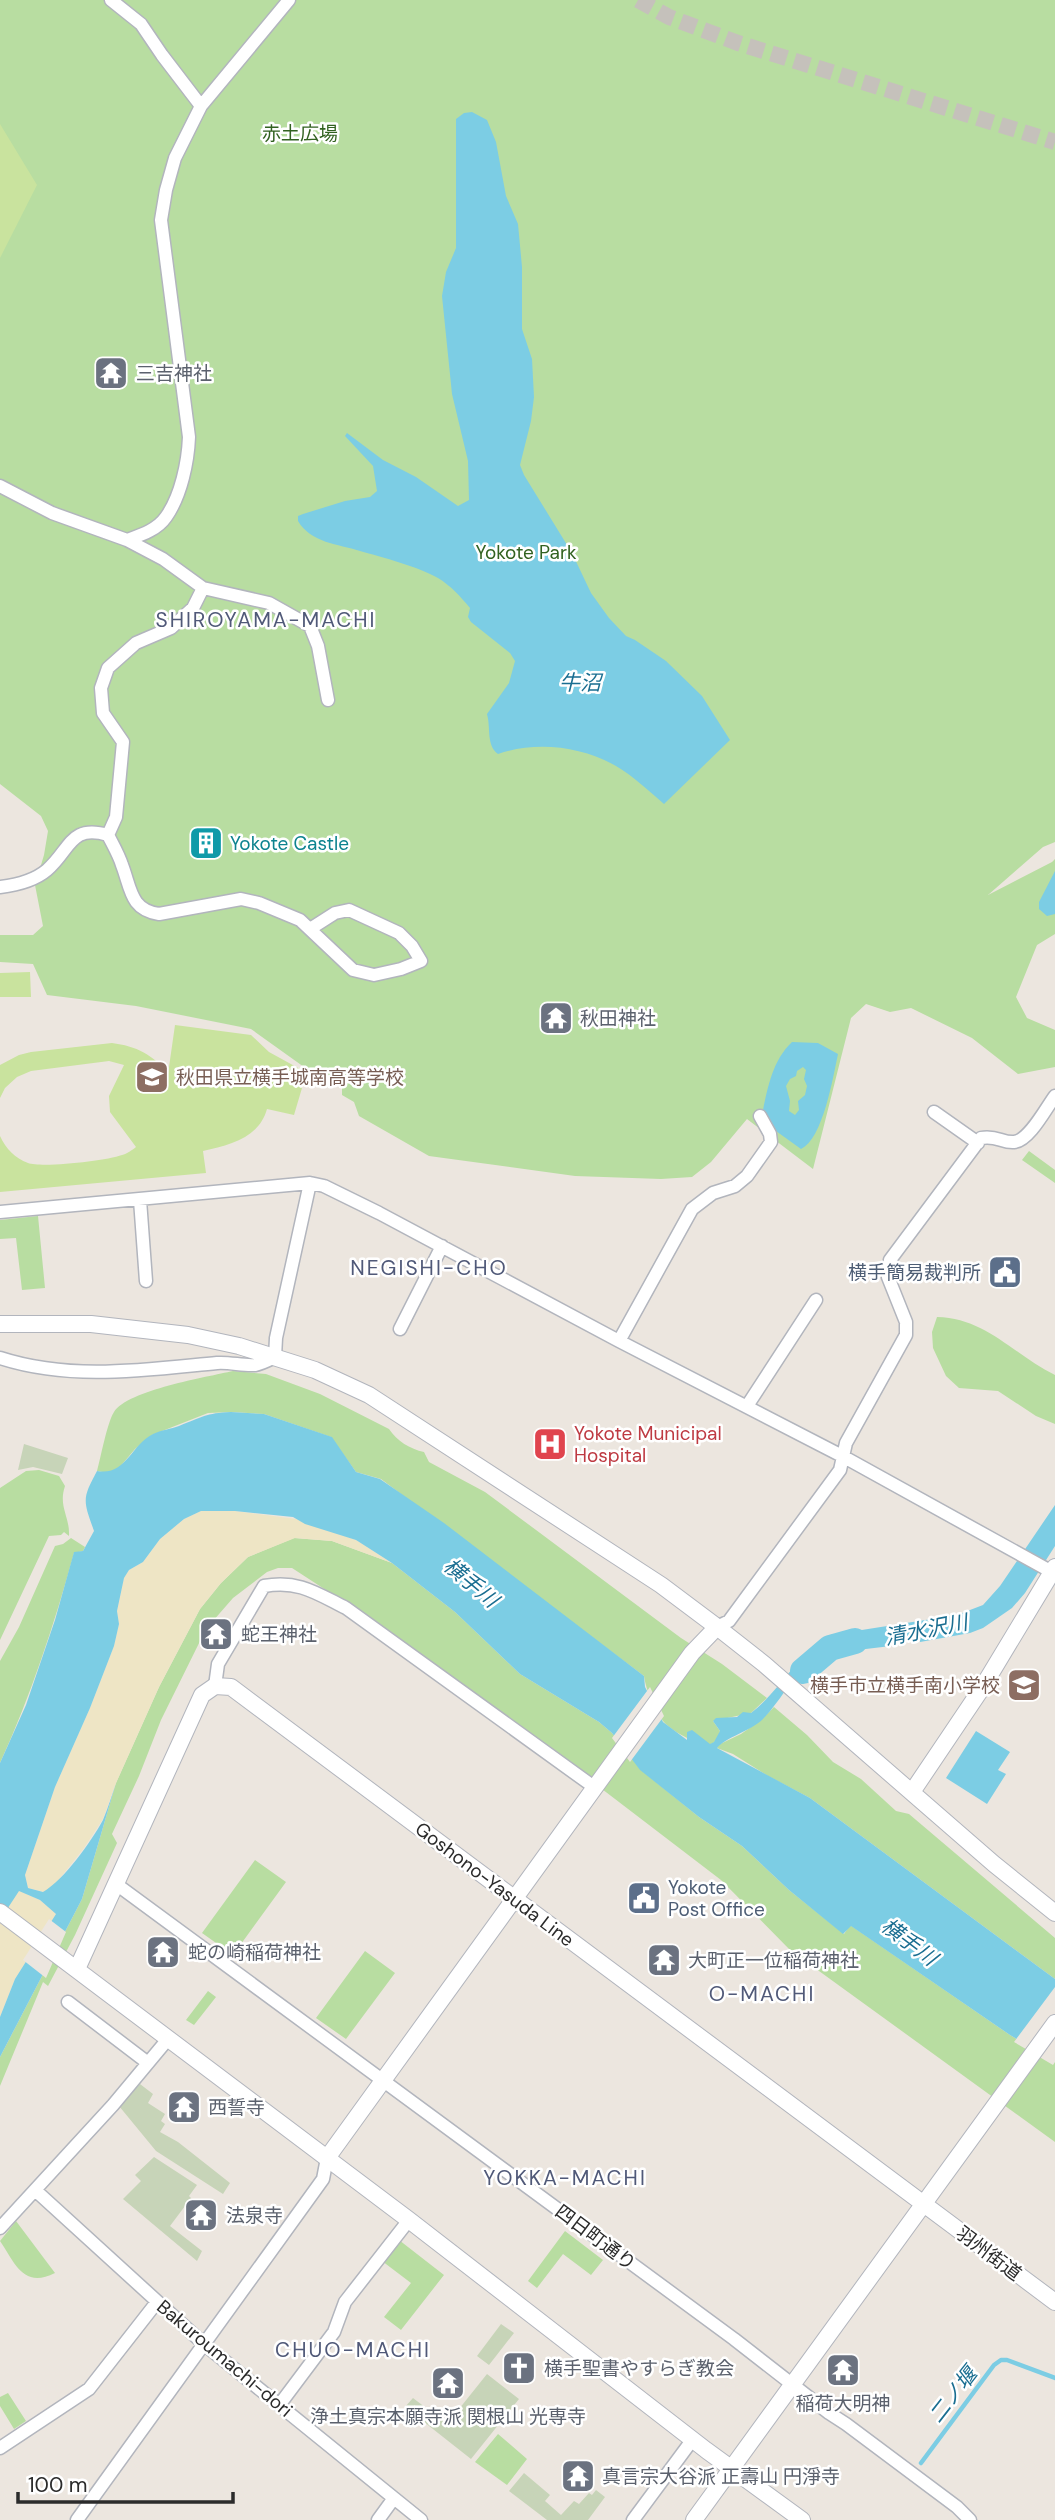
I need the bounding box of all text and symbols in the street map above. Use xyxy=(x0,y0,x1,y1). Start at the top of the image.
park label: 赤土広場 xyxy=(262,121,338,146)
temple icon: 三吉神社 xyxy=(92,354,130,392)
place label: 三吉神社 xyxy=(136,361,212,386)
park label: Yokote Park xyxy=(476,540,577,565)
district label: SHIROYAMA-MACHI xyxy=(155,606,377,634)
water label: 牛沼 xyxy=(559,669,604,697)
building icon: Yokote Castle xyxy=(187,824,225,862)
place label: Yokote Castle xyxy=(230,831,349,856)
temple icon: 秋田神社 xyxy=(537,999,575,1037)
place label: 秋田神社 xyxy=(580,1006,656,1031)
school or university icon: 秋田県立横手城南高等学校 xyxy=(133,1058,171,1096)
place label: 秋田県立横手城南高等学校 xyxy=(176,1065,404,1090)
public building icon: 横手簡易裁判所 xyxy=(986,1253,1024,1291)
district label: NEGISHI-CHO xyxy=(350,1254,508,1282)
place label: 横手簡易裁判所 xyxy=(848,1260,981,1285)
place label: Yokote Municipal Hospital xyxy=(574,1421,722,1468)
hospital icon: Yokote Municipal Hospital xyxy=(531,1425,569,1463)
water label: 横手川 xyxy=(438,1552,506,1615)
water label: 清水沢川 xyxy=(882,1608,972,1652)
temple icon: 蛇王神社 xyxy=(197,1615,235,1653)
place label: 蛇王神社 xyxy=(241,1622,317,1647)
school or university icon: 横手市立横手南小学校 xyxy=(1005,1666,1043,1704)
place label: 横手市立横手南小学校 xyxy=(810,1673,1000,1698)
street label: Goshono-Yasuda Line xyxy=(410,1816,579,1952)
place label: Yokote Post Office xyxy=(668,1875,765,1922)
public building icon: Yokote Post Office xyxy=(625,1879,663,1917)
water label: 横手川 xyxy=(875,1912,944,1973)
temple icon: 蛇の崎稲荷神社 xyxy=(144,1933,182,1971)
place label: 蛇の崎稲荷神社 xyxy=(188,1940,321,1965)
temple icon: 大町正一位稲荷神社 xyxy=(645,1941,683,1979)
place label: 大町正一位稲荷神社 xyxy=(688,1948,859,1973)
district label: O-MACHI xyxy=(709,1980,815,2008)
temple icon: 西誓寺 xyxy=(165,2088,203,2126)
place label: 西誓寺 xyxy=(208,2095,265,2120)
district label: YOKKA-MACHI xyxy=(483,2164,647,2192)
temple icon: 法泉寺 xyxy=(182,2196,220,2234)
street label: 四日町通り xyxy=(550,2199,641,2276)
place label: 法泉寺 xyxy=(226,2203,283,2228)
street label: 羽州街道 xyxy=(951,2221,1027,2286)
street label: Bakuroumachi-dori xyxy=(152,2294,298,2423)
district label: CHUO-MACHI xyxy=(275,2336,431,2364)
church icon: 横手聖書やすらぎ教会 xyxy=(500,2349,538,2387)
temple icon: 稲荷大明神 xyxy=(824,2351,862,2389)
place label: 横手聖書やすらぎ教会 xyxy=(544,2356,734,2381)
water label: 二ノ堰 xyxy=(923,2358,986,2428)
temple icon: 浄土真宗本願寺派 関根山 光専寺 xyxy=(429,2364,467,2402)
place label: 稲荷大明神 xyxy=(795,2391,891,2416)
place label: 浄土真宗本願寺派 関根山 光専寺 xyxy=(310,2404,586,2429)
temple icon: 真言宗大谷派 正壽山 円淨寺 xyxy=(559,2457,597,2495)
scale bar xyxy=(18,2460,233,2504)
place label: 真言宗大谷派 正壽山 円淨寺 xyxy=(602,2464,840,2489)
text: 100 m xyxy=(28,2471,88,2499)

